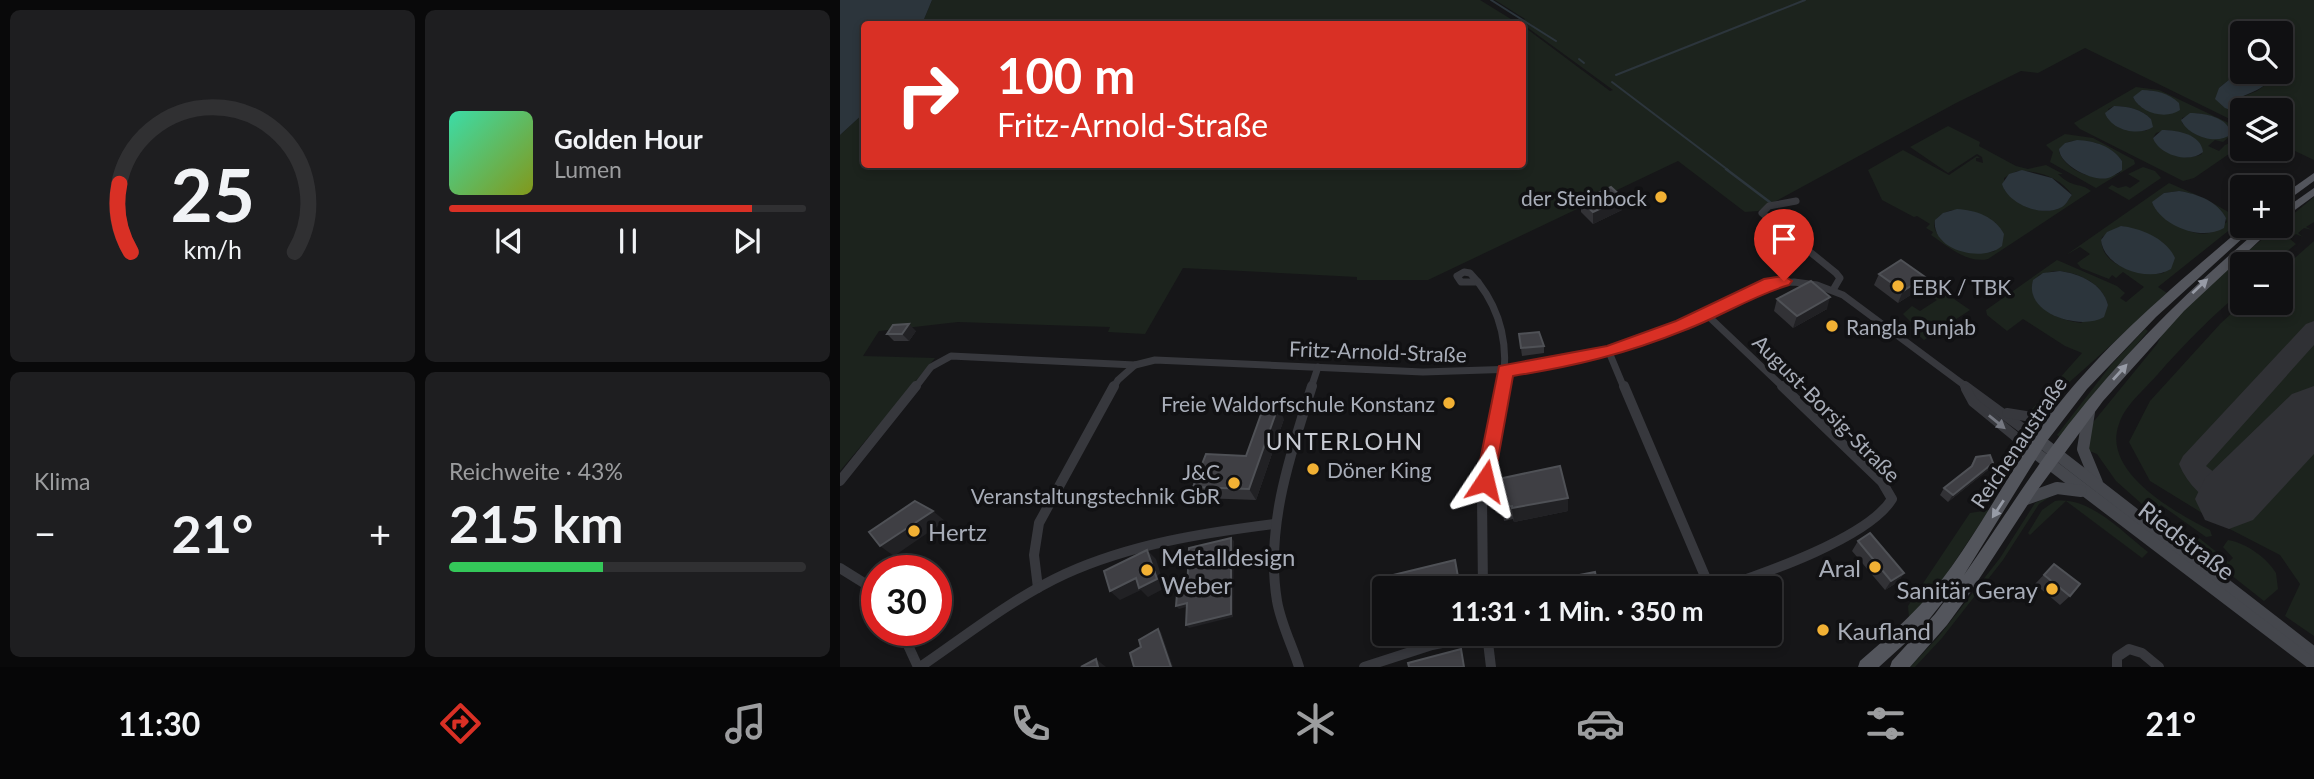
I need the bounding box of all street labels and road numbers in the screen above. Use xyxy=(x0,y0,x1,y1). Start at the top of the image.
street label: August-Borsig-Straße xyxy=(1748,329,1906,487)
street label: Fritz-Arnold-Straße xyxy=(1289,335,1467,367)
street label: Reichenaustraße xyxy=(1965,372,2071,512)
street label: Riedstraße xyxy=(2133,494,2241,586)

